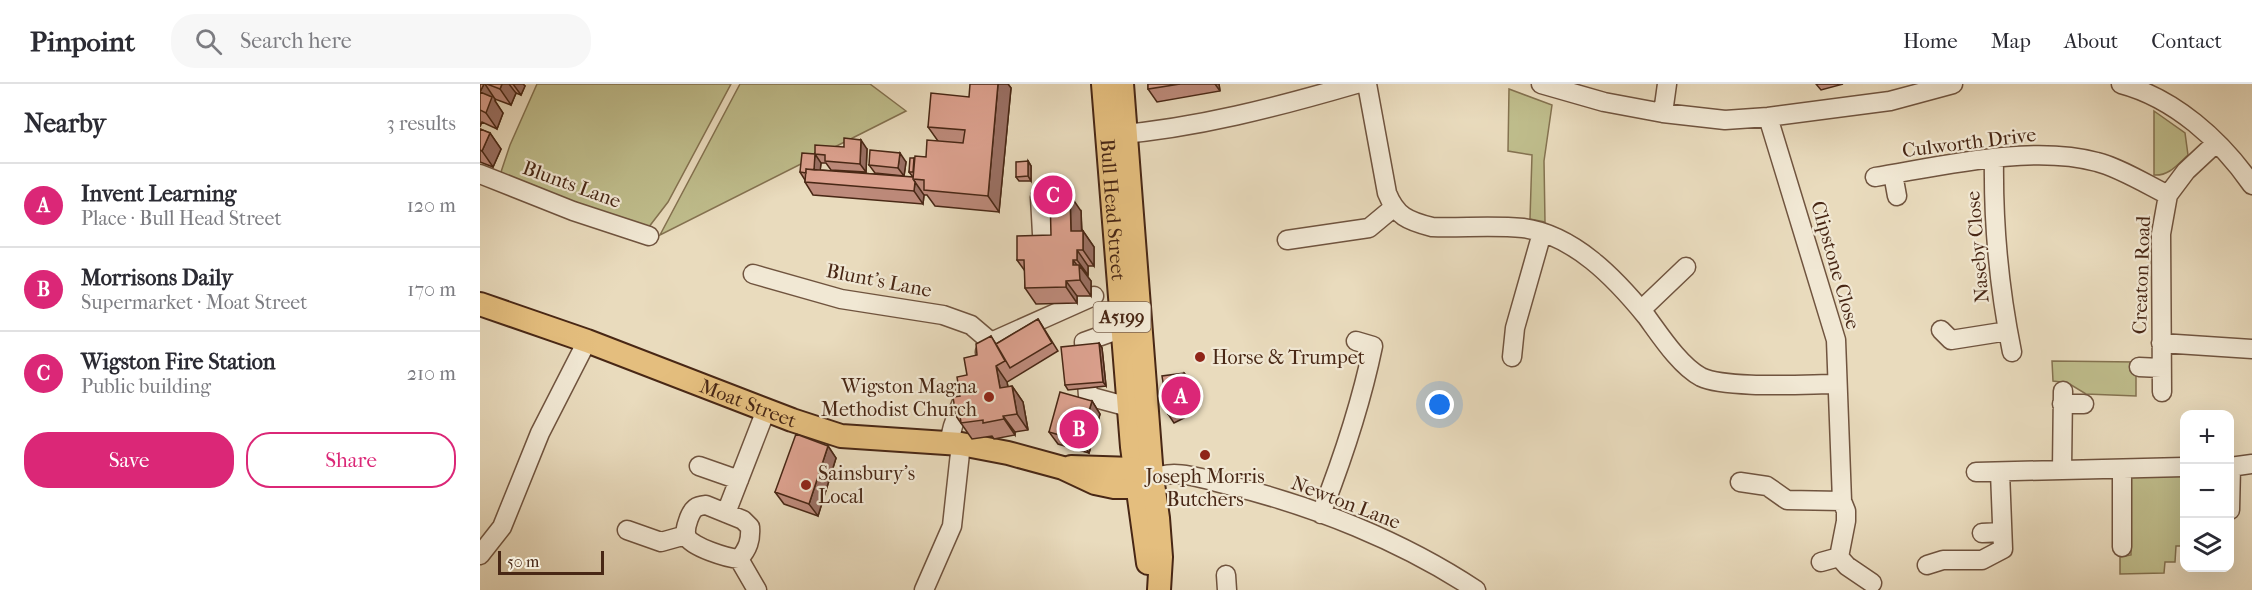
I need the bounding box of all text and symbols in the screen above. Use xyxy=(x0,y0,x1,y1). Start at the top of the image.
search box xyxy=(171,14,591,68)
text: Pinpoint xyxy=(30,25,135,58)
icon: search xyxy=(192,25,225,58)
text: Search here xyxy=(240,28,352,54)
text: Home xyxy=(1903,29,1958,53)
text: Map xyxy=(1991,29,2031,53)
text: About xyxy=(2064,29,2118,53)
text: Contact xyxy=(2151,29,2222,53)
text: Nearby xyxy=(24,108,106,139)
text: 3 results xyxy=(387,112,456,135)
street label: Culworth Drive xyxy=(1901,123,2037,162)
street label: Bull Head Street xyxy=(1095,138,1130,282)
street label: Blunts Lane xyxy=(520,156,624,213)
pin: C xyxy=(1034,172,1072,218)
text: Invent Learning xyxy=(81,181,236,207)
street label: Naseby Close xyxy=(1961,190,1994,304)
text: A xyxy=(37,194,50,217)
text: 120 m xyxy=(407,194,456,217)
street label: Clipstone Close xyxy=(1806,198,1865,332)
text: Place · Bull Head Street xyxy=(81,207,282,230)
street label: Creaton Road xyxy=(2128,214,2155,335)
street label: Blunt's Lane xyxy=(824,259,934,302)
text: Morrisons Daily xyxy=(81,265,233,291)
text: B xyxy=(37,278,50,301)
text: 170 m xyxy=(407,278,456,301)
text: Supermarket · Moat Street xyxy=(81,291,307,314)
road number: A5199 xyxy=(1094,302,1150,332)
place label: Horse & Trumpet xyxy=(1212,346,1365,369)
text: Wigston Fire Station xyxy=(81,349,276,375)
marker: Horse & Trumpet xyxy=(1193,350,1207,364)
text: C xyxy=(37,362,50,385)
text: 210 m xyxy=(407,362,456,385)
pin: A xyxy=(1162,374,1200,418)
text: Public building xyxy=(81,375,211,398)
street label: Moat Street xyxy=(696,375,799,433)
place label: Wigston Magna Methodist Church xyxy=(821,375,978,421)
marker: Wigston Magna Methodist Church xyxy=(982,390,996,404)
your location xyxy=(1425,390,1454,419)
pin: B xyxy=(1060,406,1098,452)
map controls xyxy=(2180,410,2234,572)
button: + xyxy=(2180,410,2234,464)
button: Save xyxy=(24,432,234,488)
button: Share xyxy=(246,432,456,488)
marker: Joseph Morris Butchers xyxy=(1198,448,1212,462)
place label: Sainsbury's Local xyxy=(818,462,915,508)
button: − xyxy=(2180,464,2234,518)
place label: Joseph Morris Butchers xyxy=(1143,465,1265,511)
street label: Newton Lane xyxy=(1288,471,1404,534)
marker: Sainsbury's Local xyxy=(799,478,813,492)
button: layers xyxy=(2180,518,2234,572)
scale bar xyxy=(498,548,604,576)
text: 50 m xyxy=(507,552,539,571)

